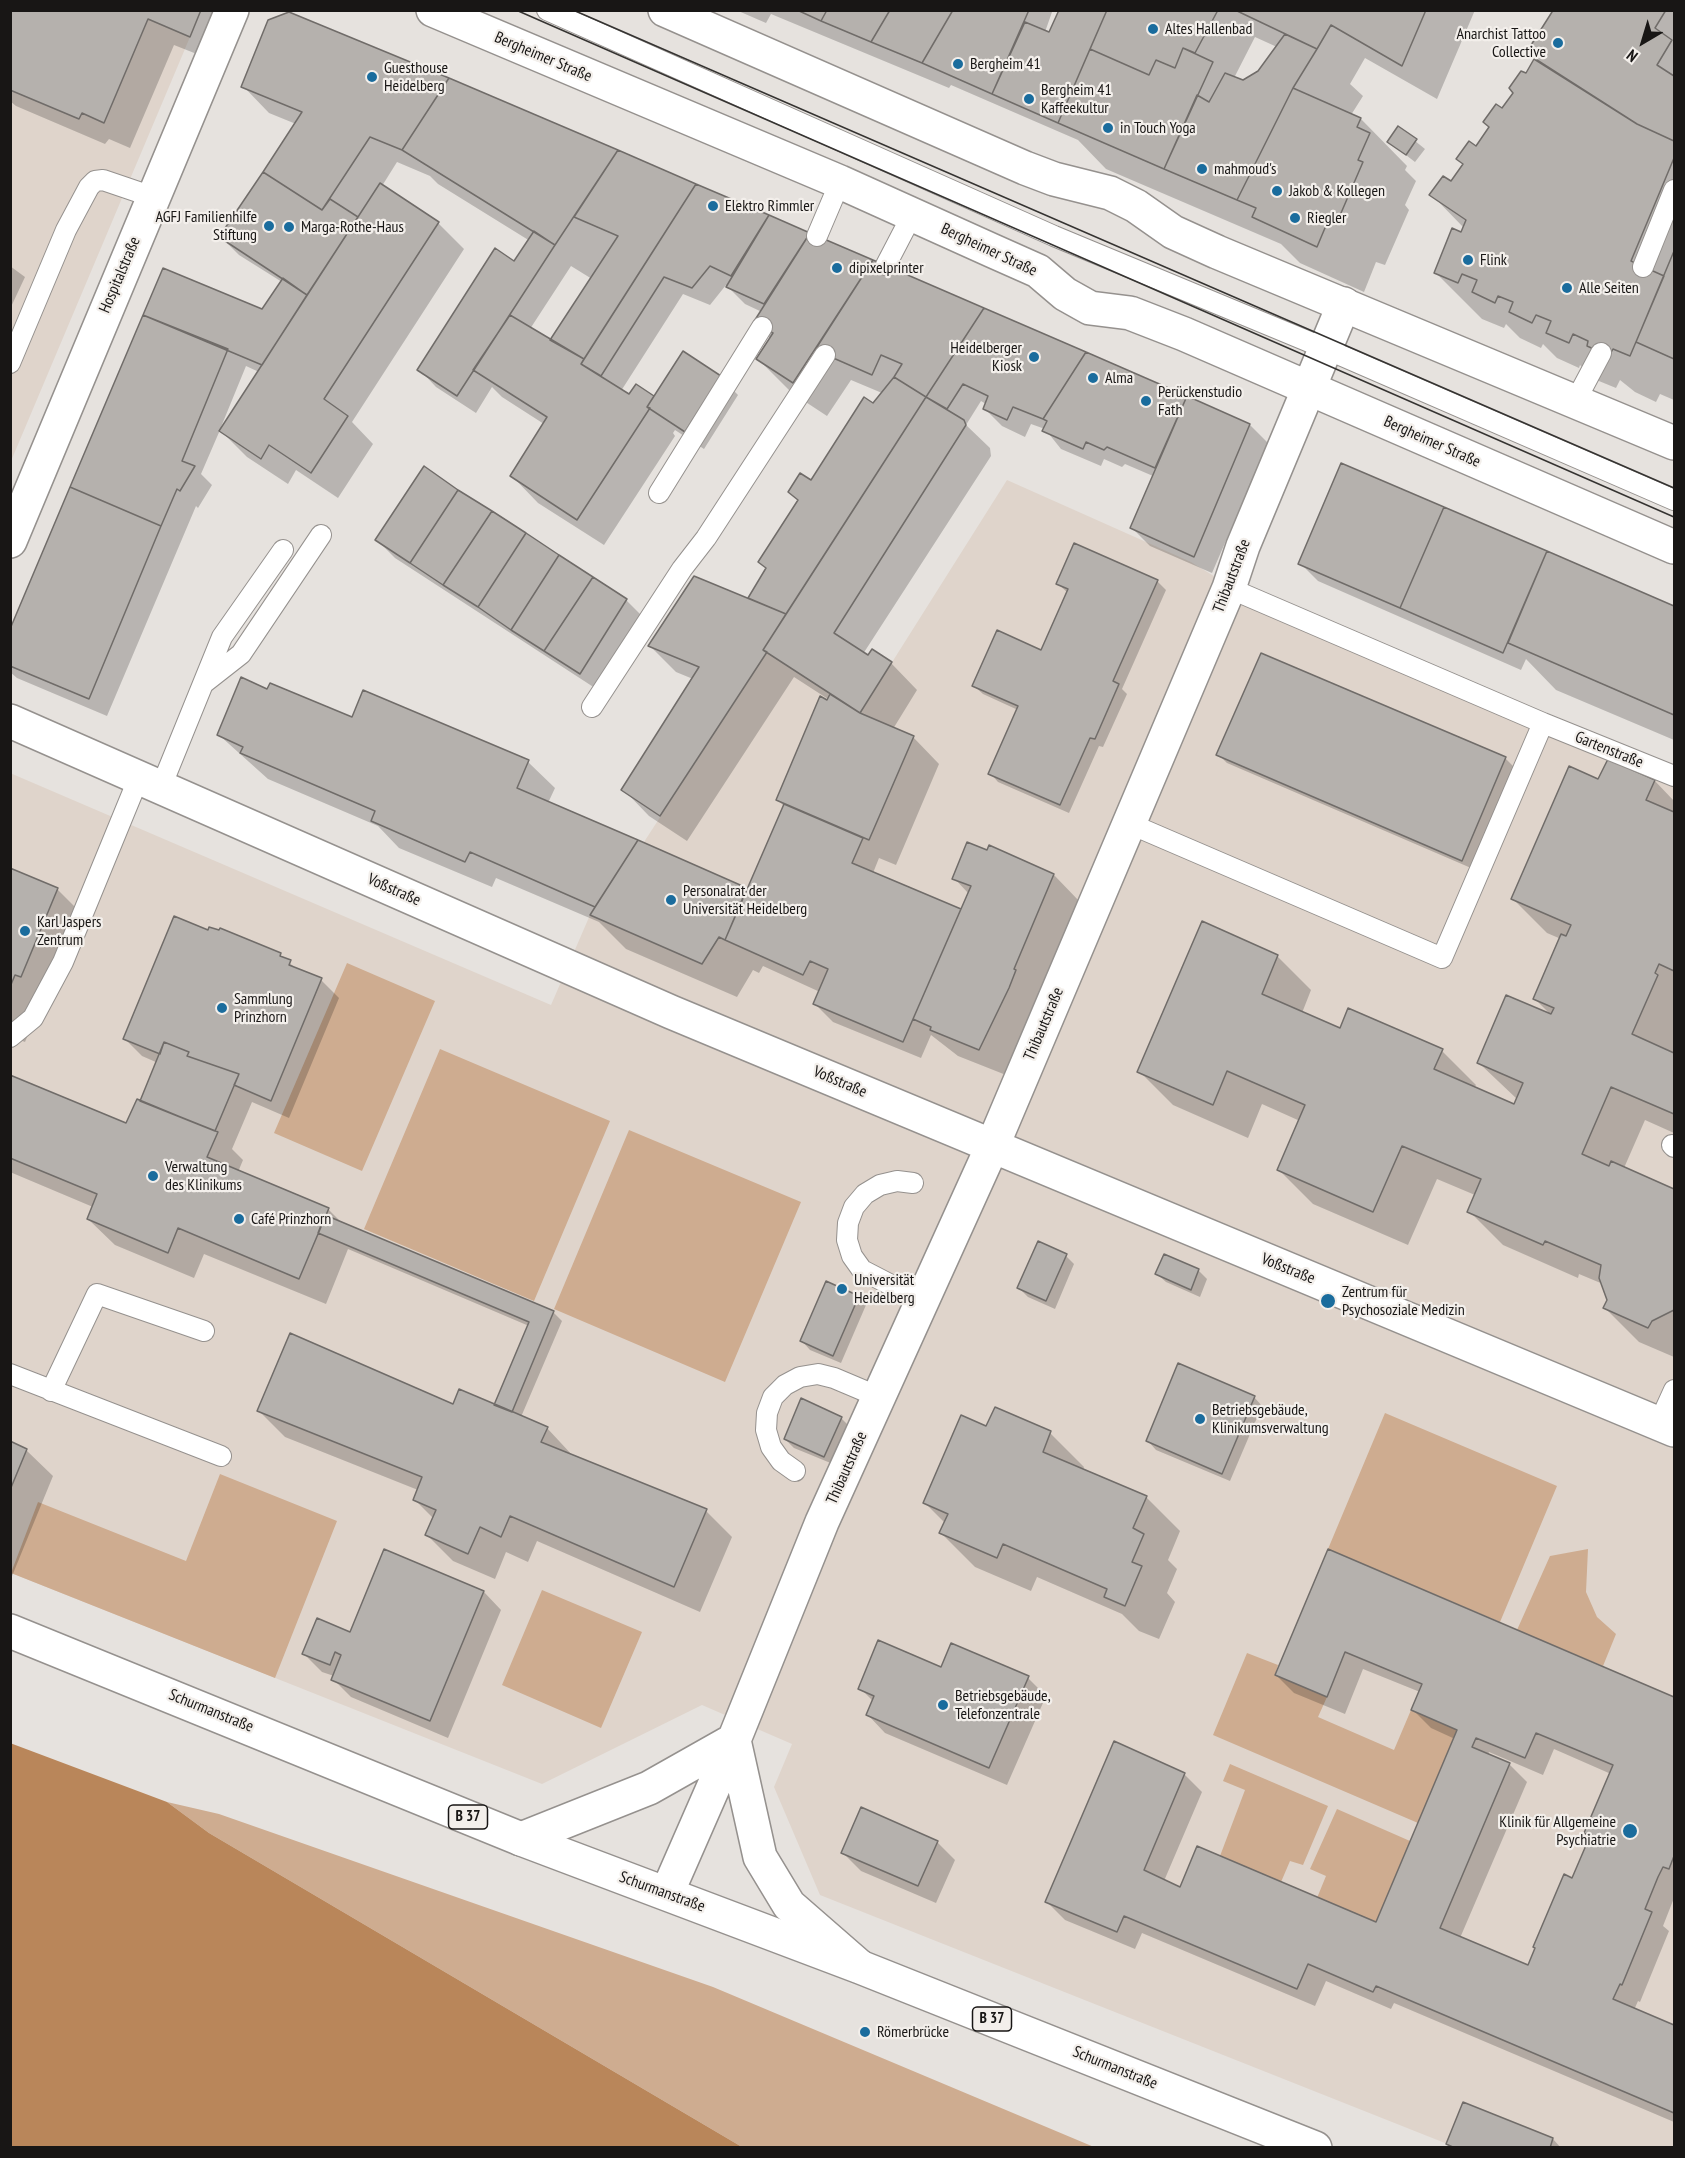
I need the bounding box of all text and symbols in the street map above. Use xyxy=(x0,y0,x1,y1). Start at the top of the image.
north arrow xyxy=(1613,12,1673,72)
place label: Altes Hallenbad xyxy=(1165,19,1252,39)
marker: Altes Hallenbad xyxy=(1146,22,1160,36)
place label: Anarchist Tattoo Collective xyxy=(1457,24,1546,62)
street label: Bergheimer Straße xyxy=(491,28,595,86)
marker: Anarchist Tattoo Collective xyxy=(1551,36,1565,50)
text: N xyxy=(1622,46,1641,67)
place label: Bergheim 41 xyxy=(970,54,1041,74)
marker: Bergheim 41 xyxy=(951,57,965,71)
place label: Guesthouse Heidelberg xyxy=(384,58,448,96)
marker: Guesthouse Heidelberg xyxy=(365,70,379,84)
place label: Bergheim 41 Kaffeekultur xyxy=(1041,80,1112,118)
marker: Bergheim 41 Kaffeekultur xyxy=(1022,92,1036,106)
place label: in Touch Yoga xyxy=(1120,118,1196,138)
marker: in Touch Yoga xyxy=(1101,121,1115,135)
place label: mahmoud's xyxy=(1214,159,1277,179)
marker: mahmoud's xyxy=(1195,162,1209,176)
place label: Jakob & Kollegen xyxy=(1289,181,1385,201)
marker: Jakob & Kollegen xyxy=(1270,184,1284,198)
place label: Elektro Rimmler xyxy=(725,196,814,216)
marker: Elektro Rimmler xyxy=(706,199,720,213)
place label: AGFJ Familienhilfe Stiftung xyxy=(155,207,257,245)
place label: Riegler xyxy=(1307,208,1346,228)
marker: Riegler xyxy=(1288,211,1302,225)
place label: Marga-Rothe-Haus xyxy=(301,217,404,237)
marker: AGFJ Familienhilfe Stiftung xyxy=(262,219,276,233)
street label: Bergheimer Straße xyxy=(938,219,1040,281)
marker: Marga-Rothe-Haus xyxy=(282,220,296,234)
street label: Hospitalstraße xyxy=(95,234,145,316)
place label: Flink xyxy=(1480,250,1507,270)
marker: Flink xyxy=(1461,253,1475,267)
place label: dipixelprinter xyxy=(849,258,924,278)
marker: dipixelprinter xyxy=(830,261,844,275)
place label: Alle Seiten xyxy=(1579,278,1639,298)
marker: Alle Seiten xyxy=(1560,281,1574,295)
place label: Heidelberger Kiosk xyxy=(950,338,1022,376)
marker: Heidelberger Kiosk xyxy=(1027,350,1041,364)
place label: Alma xyxy=(1105,368,1133,388)
marker: Alma xyxy=(1086,371,1100,385)
place label: Perückenstudio Fath xyxy=(1158,382,1242,420)
marker: Perückenstudio Fath xyxy=(1139,394,1153,408)
street label: Bergheimer Straße xyxy=(1381,412,1483,472)
street label: Thibautstraße xyxy=(1209,536,1255,616)
street label: Gartenstraße xyxy=(1572,728,1646,772)
street label: Voßstraße xyxy=(364,870,424,910)
place label: Personalrat der Universität Heidelberg xyxy=(683,881,807,919)
marker: Personalrat der Universität Heidelberg xyxy=(664,893,678,907)
place label: Karl Jaspers Zentrum xyxy=(37,912,101,950)
marker: Karl Jaspers Zentrum xyxy=(18,924,32,938)
street label: Thibautstraße xyxy=(1020,985,1068,1063)
place label: Sammlung Prinzhorn xyxy=(234,989,293,1027)
marker: Sammlung Prinzhorn xyxy=(215,1001,229,1015)
street label: Voßstraße xyxy=(810,1062,870,1102)
place label: Verwaltung des Klinikums xyxy=(165,1157,242,1195)
marker: Verwaltung des Klinikums xyxy=(146,1169,160,1183)
place label: Café Prinzhorn xyxy=(251,1209,331,1229)
marker: Café Prinzhorn xyxy=(232,1212,246,1226)
street label: Voßstraße xyxy=(1258,1250,1318,1288)
place label: Universität Heidelberg xyxy=(854,1270,915,1308)
marker: Universität Heidelberg xyxy=(835,1282,849,1296)
place label: Zentrum für Psychosoziale Medizin xyxy=(1342,1282,1465,1320)
marker: Zentrum für Psychosoziale Medizin xyxy=(1319,1292,1337,1310)
place label: Betriebsgebäude, Klinikumsverwaltung xyxy=(1212,1400,1329,1438)
marker: Betriebsgebäude, Klinikumsverwaltung xyxy=(1193,1412,1207,1426)
street label: Thibautstraße xyxy=(822,1429,872,1507)
street label: Schurmanstraße xyxy=(166,1685,256,1737)
place label: Betriebsgebäude, Telefonzentrale xyxy=(955,1686,1051,1724)
marker: Betriebsgebäude, Telefonzentrale xyxy=(936,1698,950,1712)
road number: B 37 xyxy=(448,1805,488,1829)
place label: Klinik für Allgemeine Psychiatrie xyxy=(1499,1812,1616,1850)
marker: Klinik für Allgemeine Psychiatrie xyxy=(1621,1822,1639,1840)
street label: Schurmanstraße xyxy=(617,1868,707,1916)
road number: B 37 xyxy=(972,2007,1012,2031)
place label: Römerbrücke xyxy=(877,2022,949,2042)
marker: Römerbrücke xyxy=(858,2025,872,2039)
street label: Schurmanstraße xyxy=(1070,2042,1160,2094)

